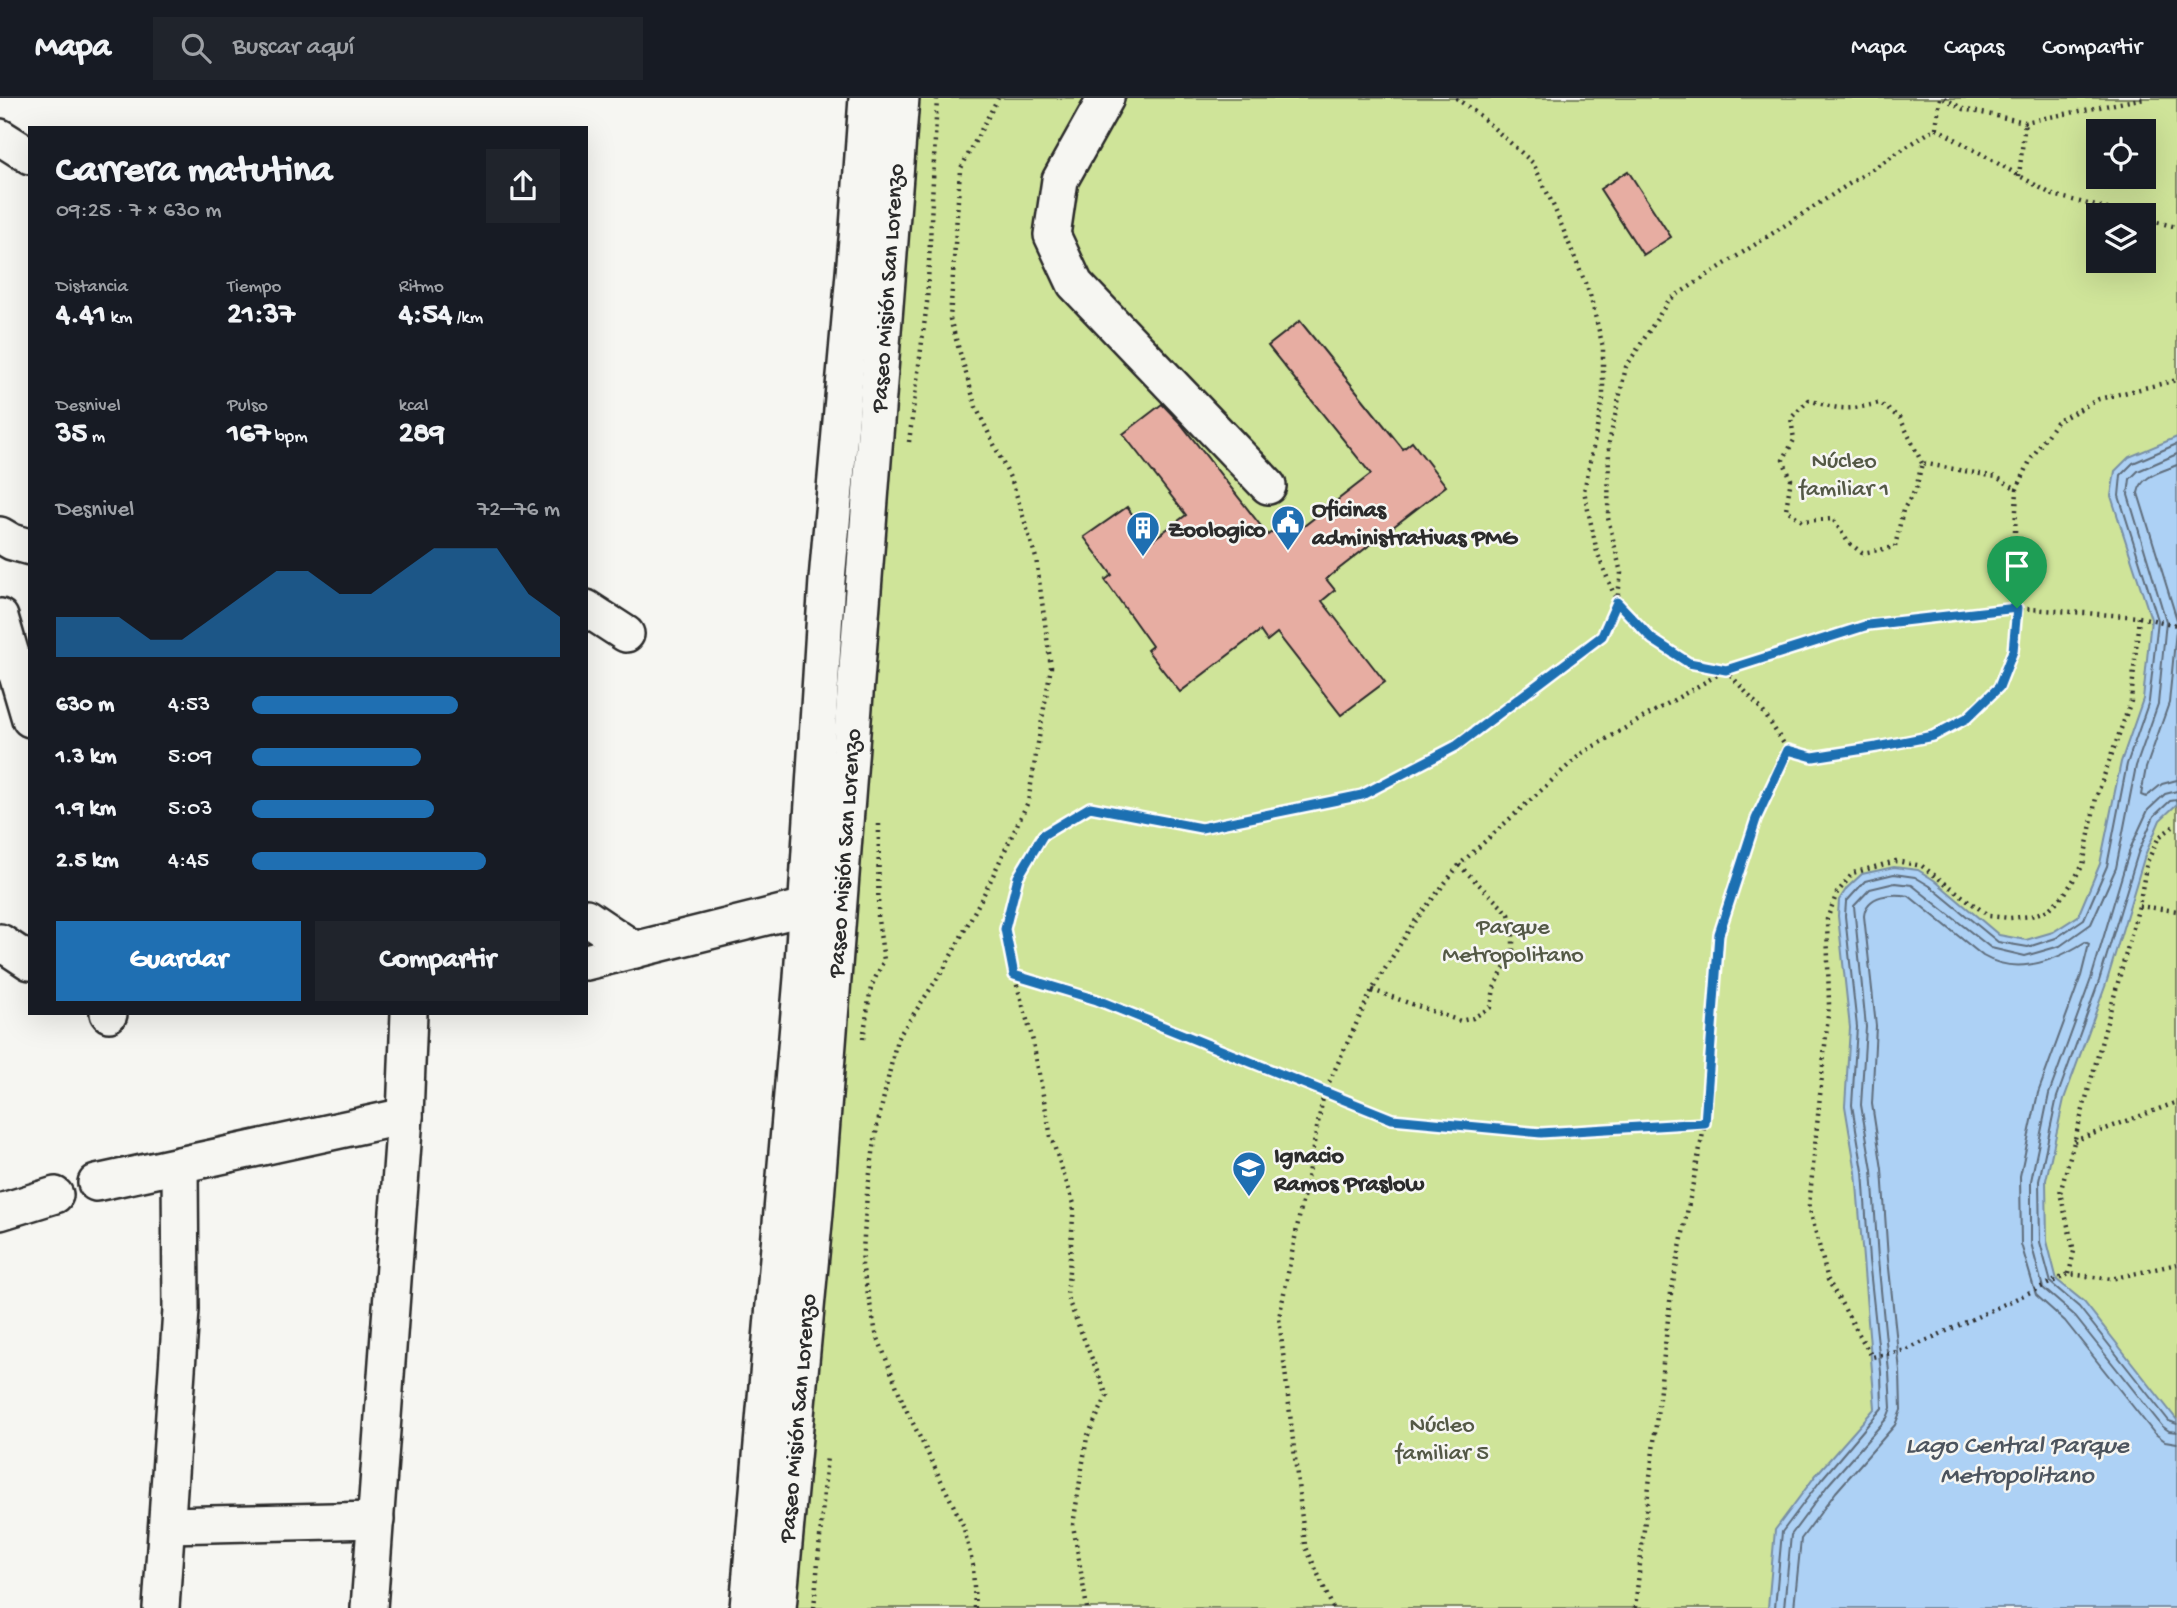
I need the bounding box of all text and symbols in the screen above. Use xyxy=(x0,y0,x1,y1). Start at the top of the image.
search box xyxy=(153,17,643,80)
text: Mapa xyxy=(35,29,111,67)
icon: search xyxy=(177,29,215,67)
text: Buscar aquí xyxy=(233,33,354,64)
text: Mapa xyxy=(1851,34,1906,63)
text: Capas xyxy=(1944,34,2004,63)
text: Compartir xyxy=(2042,34,2142,63)
map controls xyxy=(2086,119,2156,273)
button: locate xyxy=(2086,119,2156,189)
button: share xyxy=(486,149,560,223)
text: Carrera matutina xyxy=(56,150,332,194)
street label: Paseo Misión San Lorenzo xyxy=(866,163,913,415)
text: 09:25 · 7 × 630 m xyxy=(56,198,222,225)
button: layers xyxy=(2086,203,2156,273)
text: Distancia xyxy=(56,276,128,299)
text: Tiempo xyxy=(227,276,281,299)
text: Ritmo xyxy=(399,276,444,299)
text: 4.41 xyxy=(56,299,106,334)
text: 21:37 xyxy=(227,299,295,334)
text: 4:54 xyxy=(399,299,452,334)
text: km xyxy=(106,307,132,330)
text: /km xyxy=(452,307,483,330)
text: Desnivel xyxy=(56,395,121,418)
text: Pulso xyxy=(227,395,268,418)
text: kcal xyxy=(399,395,428,418)
text: 35 xyxy=(56,418,87,453)
text: 167 xyxy=(227,418,270,453)
text: 289 xyxy=(399,418,445,453)
text: m xyxy=(87,426,105,449)
text: bpm xyxy=(270,426,308,449)
park label: Núcleo familiar 1 xyxy=(1798,448,1889,505)
text: Desnivel xyxy=(56,497,134,524)
text: 72–76 m xyxy=(477,497,560,524)
place label: Oficinas administrativas PMG xyxy=(1311,497,1519,554)
public building icon: Oficinas administrativas PMG xyxy=(1269,503,1307,552)
building icon: Zoologico xyxy=(1124,509,1162,558)
place label: Zoologico xyxy=(1168,517,1266,546)
pin xyxy=(1987,536,2047,608)
icon: arrive xyxy=(1998,547,2036,585)
text: 630 m xyxy=(56,692,114,719)
text: 4:53 xyxy=(168,692,210,719)
street label: Paseo Misión San Lorenzo xyxy=(823,728,870,980)
text: 1.3 km xyxy=(56,744,116,771)
text: 5:09 xyxy=(168,744,212,771)
text: 1.9 km xyxy=(56,796,116,823)
text: 5:03 xyxy=(168,796,212,823)
text: 2.5 km xyxy=(56,848,119,875)
text: 4:45 xyxy=(168,848,209,875)
park label: Parque Metropolitano xyxy=(1442,914,1584,971)
button: Guardar xyxy=(56,921,301,1001)
button: Compartir xyxy=(315,921,560,1001)
place label: Ignacio Ramos Praslow xyxy=(1273,1143,1425,1200)
school or university icon: Ignacio Ramos Praslow xyxy=(1230,1149,1268,1198)
street label: Paseo Misión San Lorenzo xyxy=(774,1293,825,1545)
park label: Núcleo familiar 5 xyxy=(1394,1412,1489,1469)
water label: Lago Central Parque Metropolitano xyxy=(1905,1432,2130,1493)

